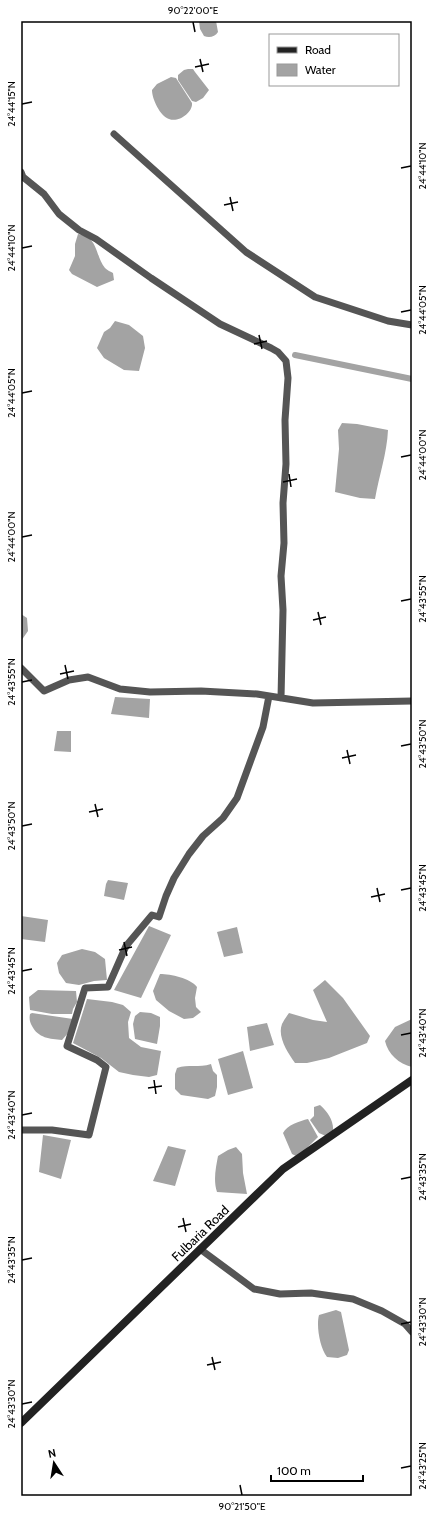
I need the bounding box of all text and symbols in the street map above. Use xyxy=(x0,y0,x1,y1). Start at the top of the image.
text: 90°22'00"E xyxy=(168,4,219,17)
legend xyxy=(269,34,399,86)
text: Road xyxy=(305,42,331,57)
text: Water xyxy=(305,62,336,77)
text: 24°44'15"N xyxy=(5,81,18,127)
text: 24°44'10"N xyxy=(416,142,429,190)
text: 24°44'10"N xyxy=(5,224,18,272)
text: 24°44'05"N xyxy=(416,285,429,335)
text: 24°44'05"N xyxy=(5,368,18,418)
text: 24°44'00"N xyxy=(416,430,429,480)
text: 24°44'00"N xyxy=(5,512,18,562)
text: 24°43'55"N xyxy=(416,575,429,623)
text: 24°43'55"N xyxy=(5,658,18,706)
text: 24°43'50"N xyxy=(416,719,429,769)
text: 24°43'50"N xyxy=(5,801,18,851)
text: 24°43'45"N xyxy=(416,864,429,912)
text: 24°43'45"N xyxy=(5,947,18,995)
text: 24°43'40"N xyxy=(416,1008,429,1058)
text: 24°43'40"N xyxy=(5,1090,18,1140)
text: 24°43'35"N xyxy=(416,1153,429,1201)
street label: Fulbaria Road xyxy=(168,1202,232,1264)
text: 24°43'35"N xyxy=(5,1236,18,1284)
text: 24°43'30"N xyxy=(416,1297,429,1347)
text: 24°43'30"N xyxy=(5,1379,18,1429)
text: 24°43'25"N xyxy=(416,1442,429,1490)
north arrow xyxy=(34,1443,74,1483)
text: N xyxy=(47,1446,57,1461)
scale bar xyxy=(271,1457,363,1483)
text: 100 m xyxy=(277,1463,311,1478)
text: 90°21'50"E xyxy=(219,1500,266,1513)

